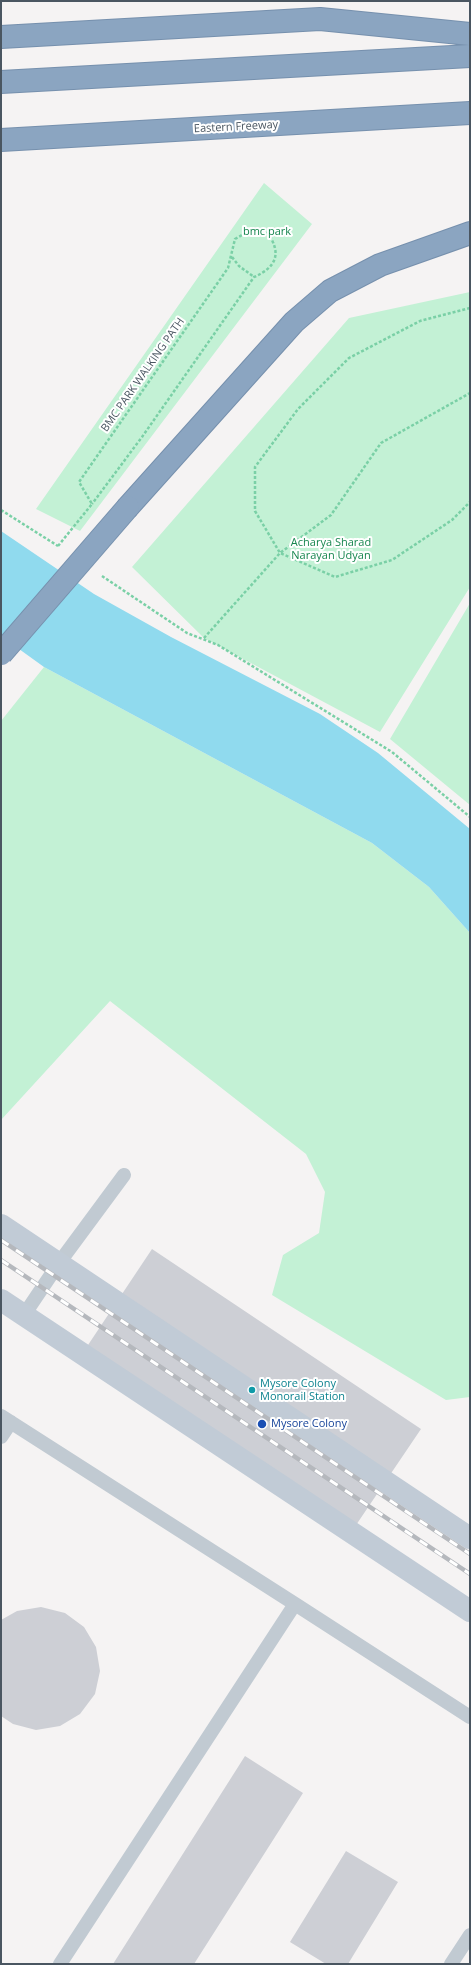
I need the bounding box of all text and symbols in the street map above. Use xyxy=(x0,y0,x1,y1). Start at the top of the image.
street label: Eastern Freeway xyxy=(194,118,278,136)
park label: bmc park xyxy=(243,225,291,239)
street label: BMC PARK WALKING PATH xyxy=(99,315,187,435)
park label: Acharya Sharad Narayan Udyan xyxy=(291,536,371,562)
place label: Mysore Colony Monorail Station xyxy=(260,1377,345,1403)
marker: Mysore Colony Monorail Station xyxy=(247,1385,257,1395)
place label: Mysore Colony xyxy=(271,1417,347,1431)
marker: Mysore Colony xyxy=(256,1418,268,1430)

